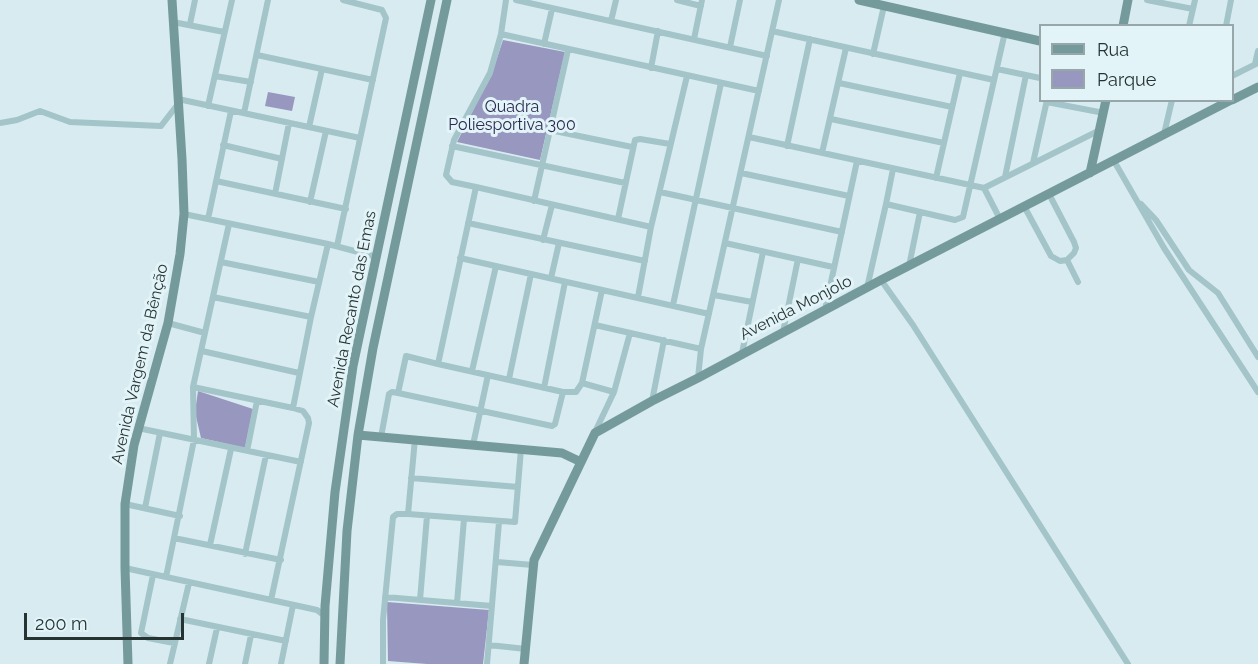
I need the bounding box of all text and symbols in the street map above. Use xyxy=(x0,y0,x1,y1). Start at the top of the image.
legend xyxy=(1039,24,1234,102)
text: Rua xyxy=(1097,39,1129,60)
text: Parque xyxy=(1097,69,1156,90)
park label: Quadra Poliesportiva 300 xyxy=(448,97,576,135)
street label: Avenida Recanto das Emas xyxy=(324,209,380,409)
street label: Avenida Vargem da Bênção xyxy=(108,262,172,466)
street label: Avenida Monjolo xyxy=(737,271,855,345)
scale bar xyxy=(27,601,188,639)
text: 200 m xyxy=(35,613,88,634)

